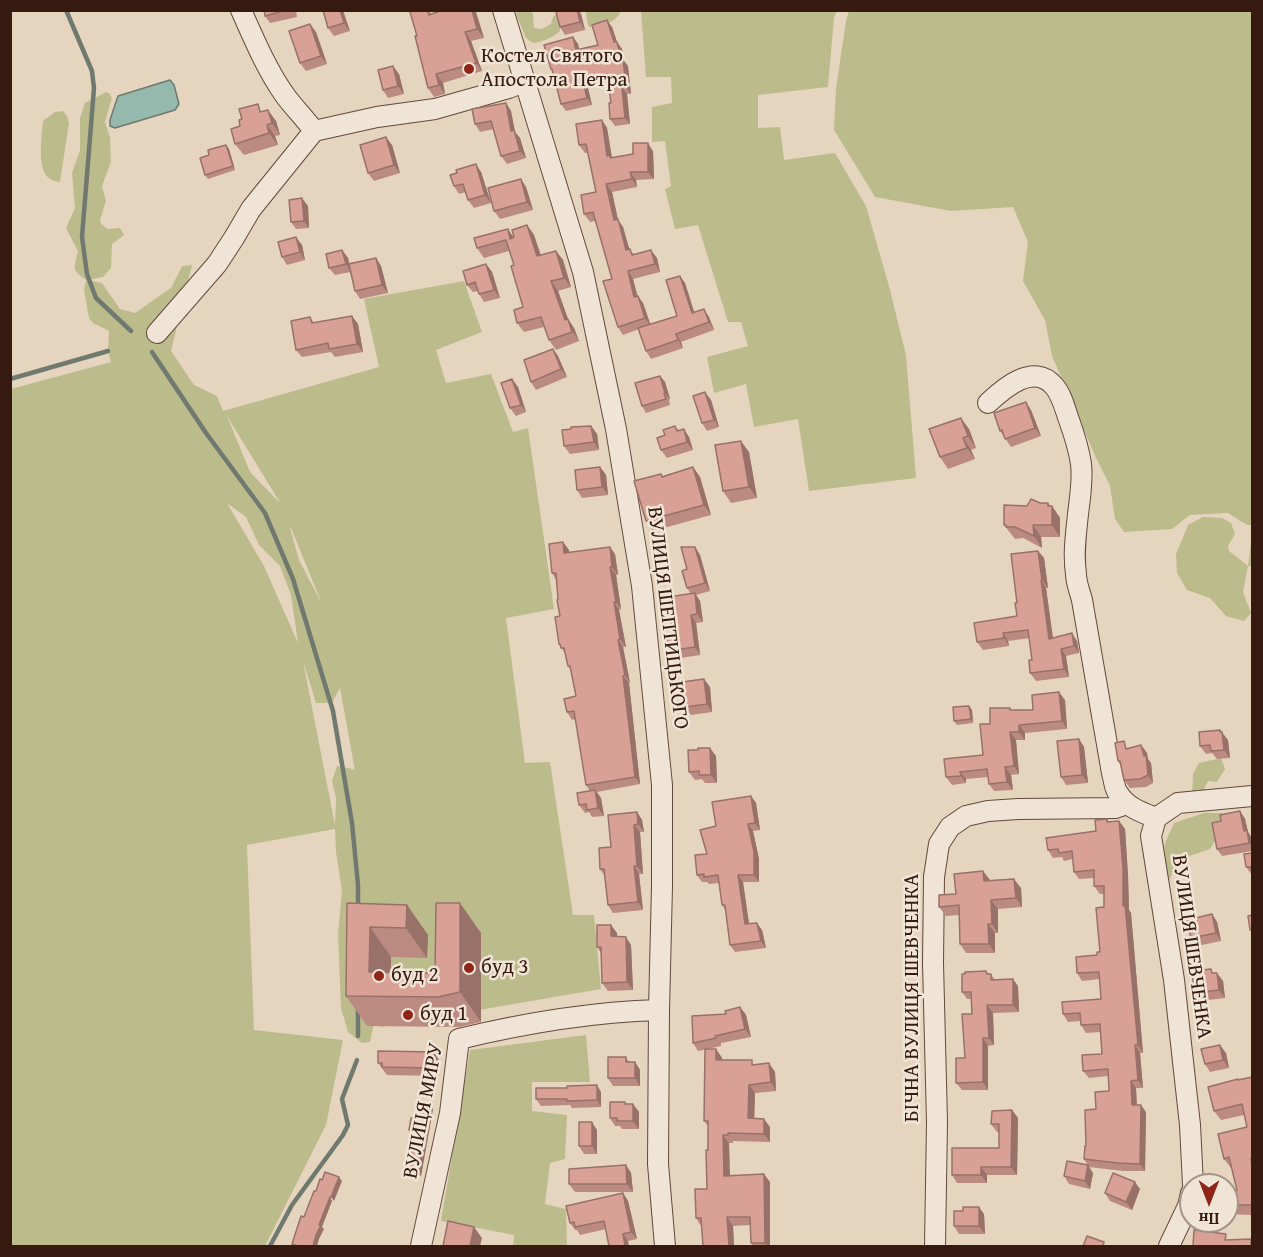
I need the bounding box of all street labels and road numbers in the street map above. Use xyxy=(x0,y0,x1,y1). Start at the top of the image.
street label: ВУЛИЦЯ ШЕПТИЦЬКОГО xyxy=(641,505,693,731)
street label: ВУЛИЦЯ ШЕВЧЕНКА xyxy=(1166,853,1216,1041)
street label: БІЧНА ВУЛИЦЯ ШЕВЧЕНКА xyxy=(900,874,926,1122)
street label: ВУЛИЦЯ МИРУ xyxy=(399,1041,449,1181)

